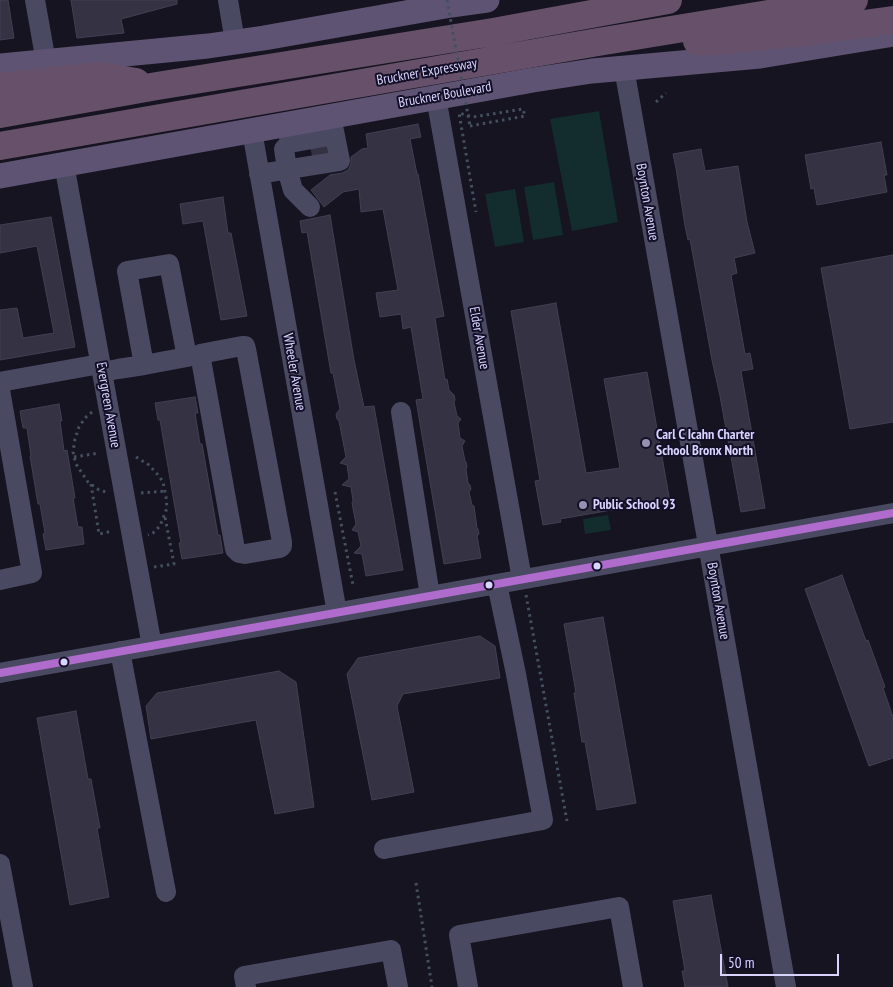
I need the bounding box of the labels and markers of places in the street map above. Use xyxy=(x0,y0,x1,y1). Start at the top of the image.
place label: Carl C Icahn Charter School Bronx North xyxy=(656,427,754,460)
marker: Carl C Icahn Charter School Bronx North xyxy=(640,437,652,449)
place label: Public School 93 xyxy=(593,497,676,513)
marker: Public School 93 xyxy=(577,499,589,511)
unlabelled marker xyxy=(592,561,602,571)
unlabelled marker xyxy=(484,580,494,590)
unlabelled marker xyxy=(59,657,69,667)

